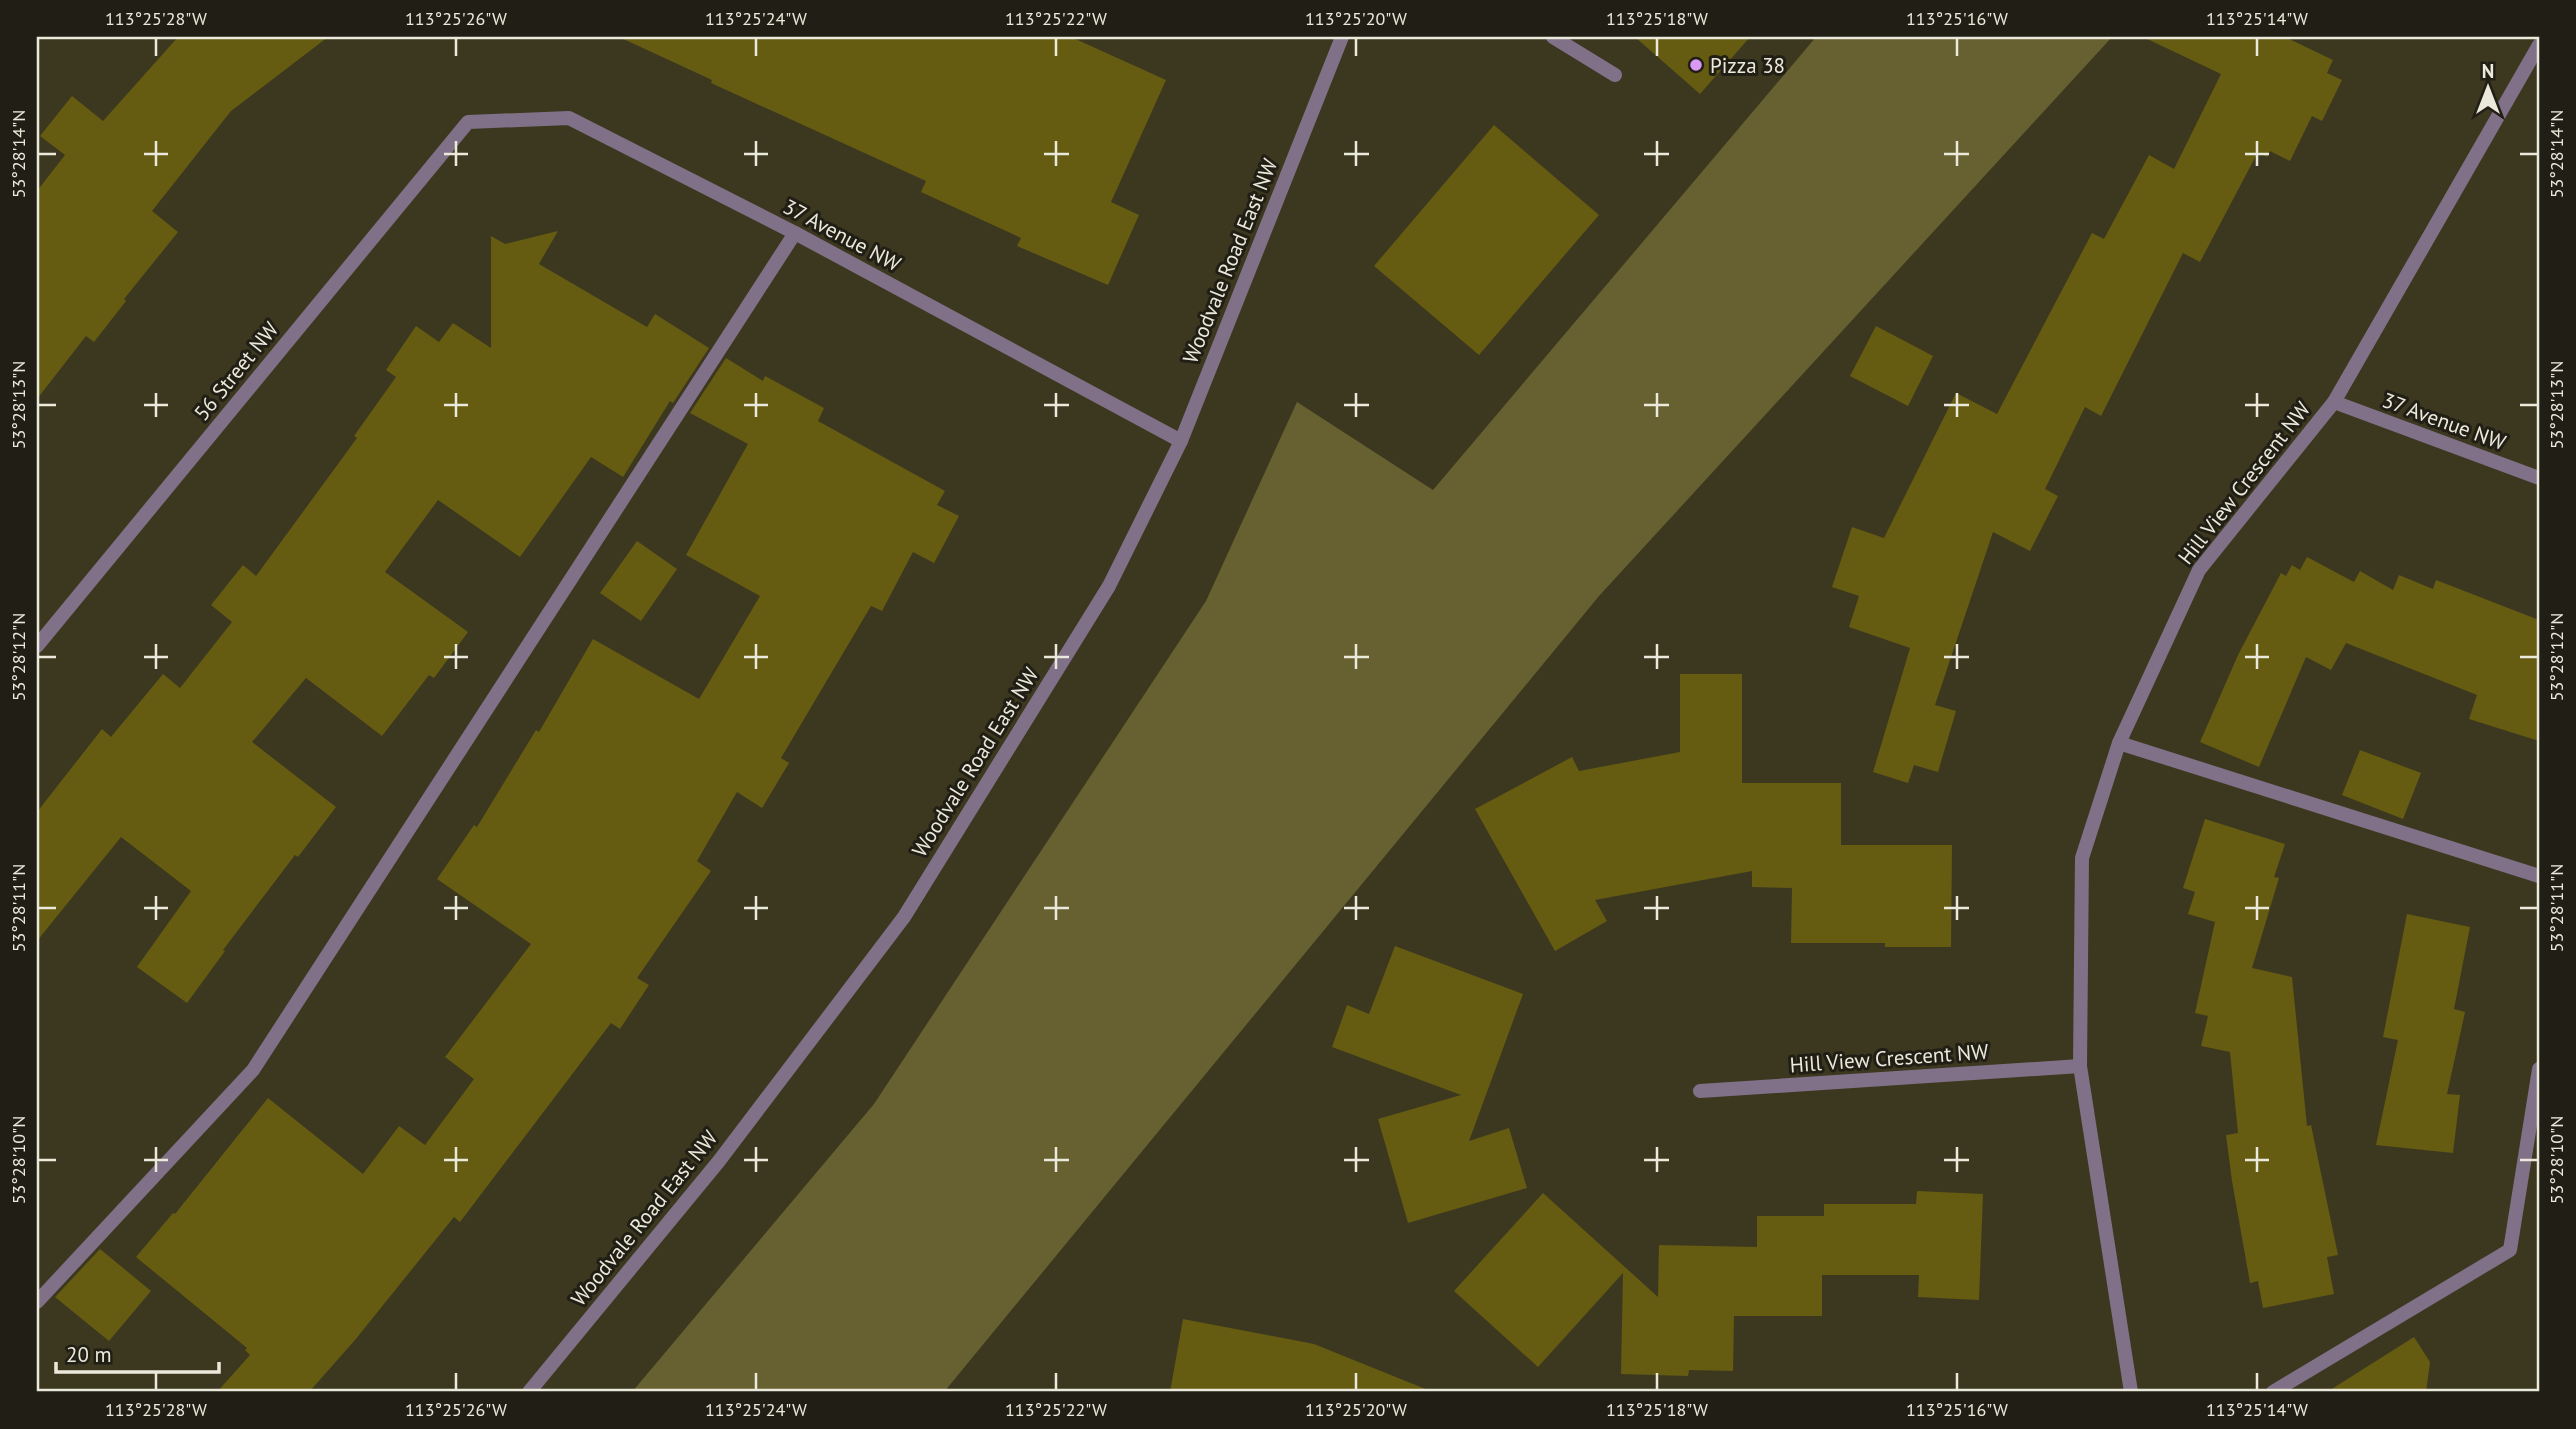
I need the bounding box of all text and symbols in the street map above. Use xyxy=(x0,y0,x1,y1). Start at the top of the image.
text: 113°25'28"W xyxy=(105,7,207,30)
text: 113°25'26"W xyxy=(405,7,507,30)
text: 113°25'24"W xyxy=(705,7,807,30)
text: 113°25'22"W xyxy=(1005,7,1107,30)
text: 113°25'20"W xyxy=(1305,7,1407,30)
text: 113°25'18"W xyxy=(1606,7,1708,30)
text: 113°25'16"W xyxy=(1906,7,2008,30)
text: 113°25'14"W xyxy=(2206,7,2308,30)
place label: Pizza 38 xyxy=(1710,52,1785,79)
north arrow xyxy=(2454,52,2524,122)
marker: Pizza 38 xyxy=(1688,57,1704,73)
text: N xyxy=(2482,59,2494,83)
text: 53°28'14"N xyxy=(7,110,30,198)
text: 53°28'14"N xyxy=(2545,110,2568,198)
street label: Woodvale Road East NW xyxy=(1177,154,1284,367)
street label: 37 Avenue NW xyxy=(779,193,906,278)
street label: 56 Street NW xyxy=(188,316,284,426)
text: 53°28'13"N xyxy=(7,361,30,449)
text: 53°28'13"N xyxy=(2545,361,2568,449)
street label: 37 Avenue NW xyxy=(2379,386,2510,456)
street label: Hill View Crescent NW xyxy=(2172,396,2316,570)
text: 53°28'12"N xyxy=(7,613,30,701)
text: 53°28'12"N xyxy=(2545,613,2568,701)
street label: Woodvale Road East NW xyxy=(906,662,1045,862)
text: 53°28'11"N xyxy=(7,864,30,952)
text: 53°28'11"N xyxy=(2545,864,2568,952)
street label: Hill View Crescent NW xyxy=(1789,1038,1990,1078)
text: 53°28'10"N xyxy=(7,1116,30,1204)
text: 53°28'10"N xyxy=(2545,1116,2568,1204)
street label: Woodvale Road East NW xyxy=(565,1124,723,1311)
scale bar xyxy=(56,1331,219,1375)
text: 20 m xyxy=(66,1341,112,1368)
text: 113°25'28"W xyxy=(105,1398,207,1421)
text: 113°25'26"W xyxy=(405,1398,507,1421)
text: 113°25'24"W xyxy=(705,1398,807,1421)
text: 113°25'22"W xyxy=(1005,1398,1107,1421)
text: 113°25'20"W xyxy=(1305,1398,1407,1421)
text: 113°25'18"W xyxy=(1606,1398,1708,1421)
text: 113°25'16"W xyxy=(1906,1398,2008,1421)
text: 113°25'14"W xyxy=(2206,1398,2308,1421)

